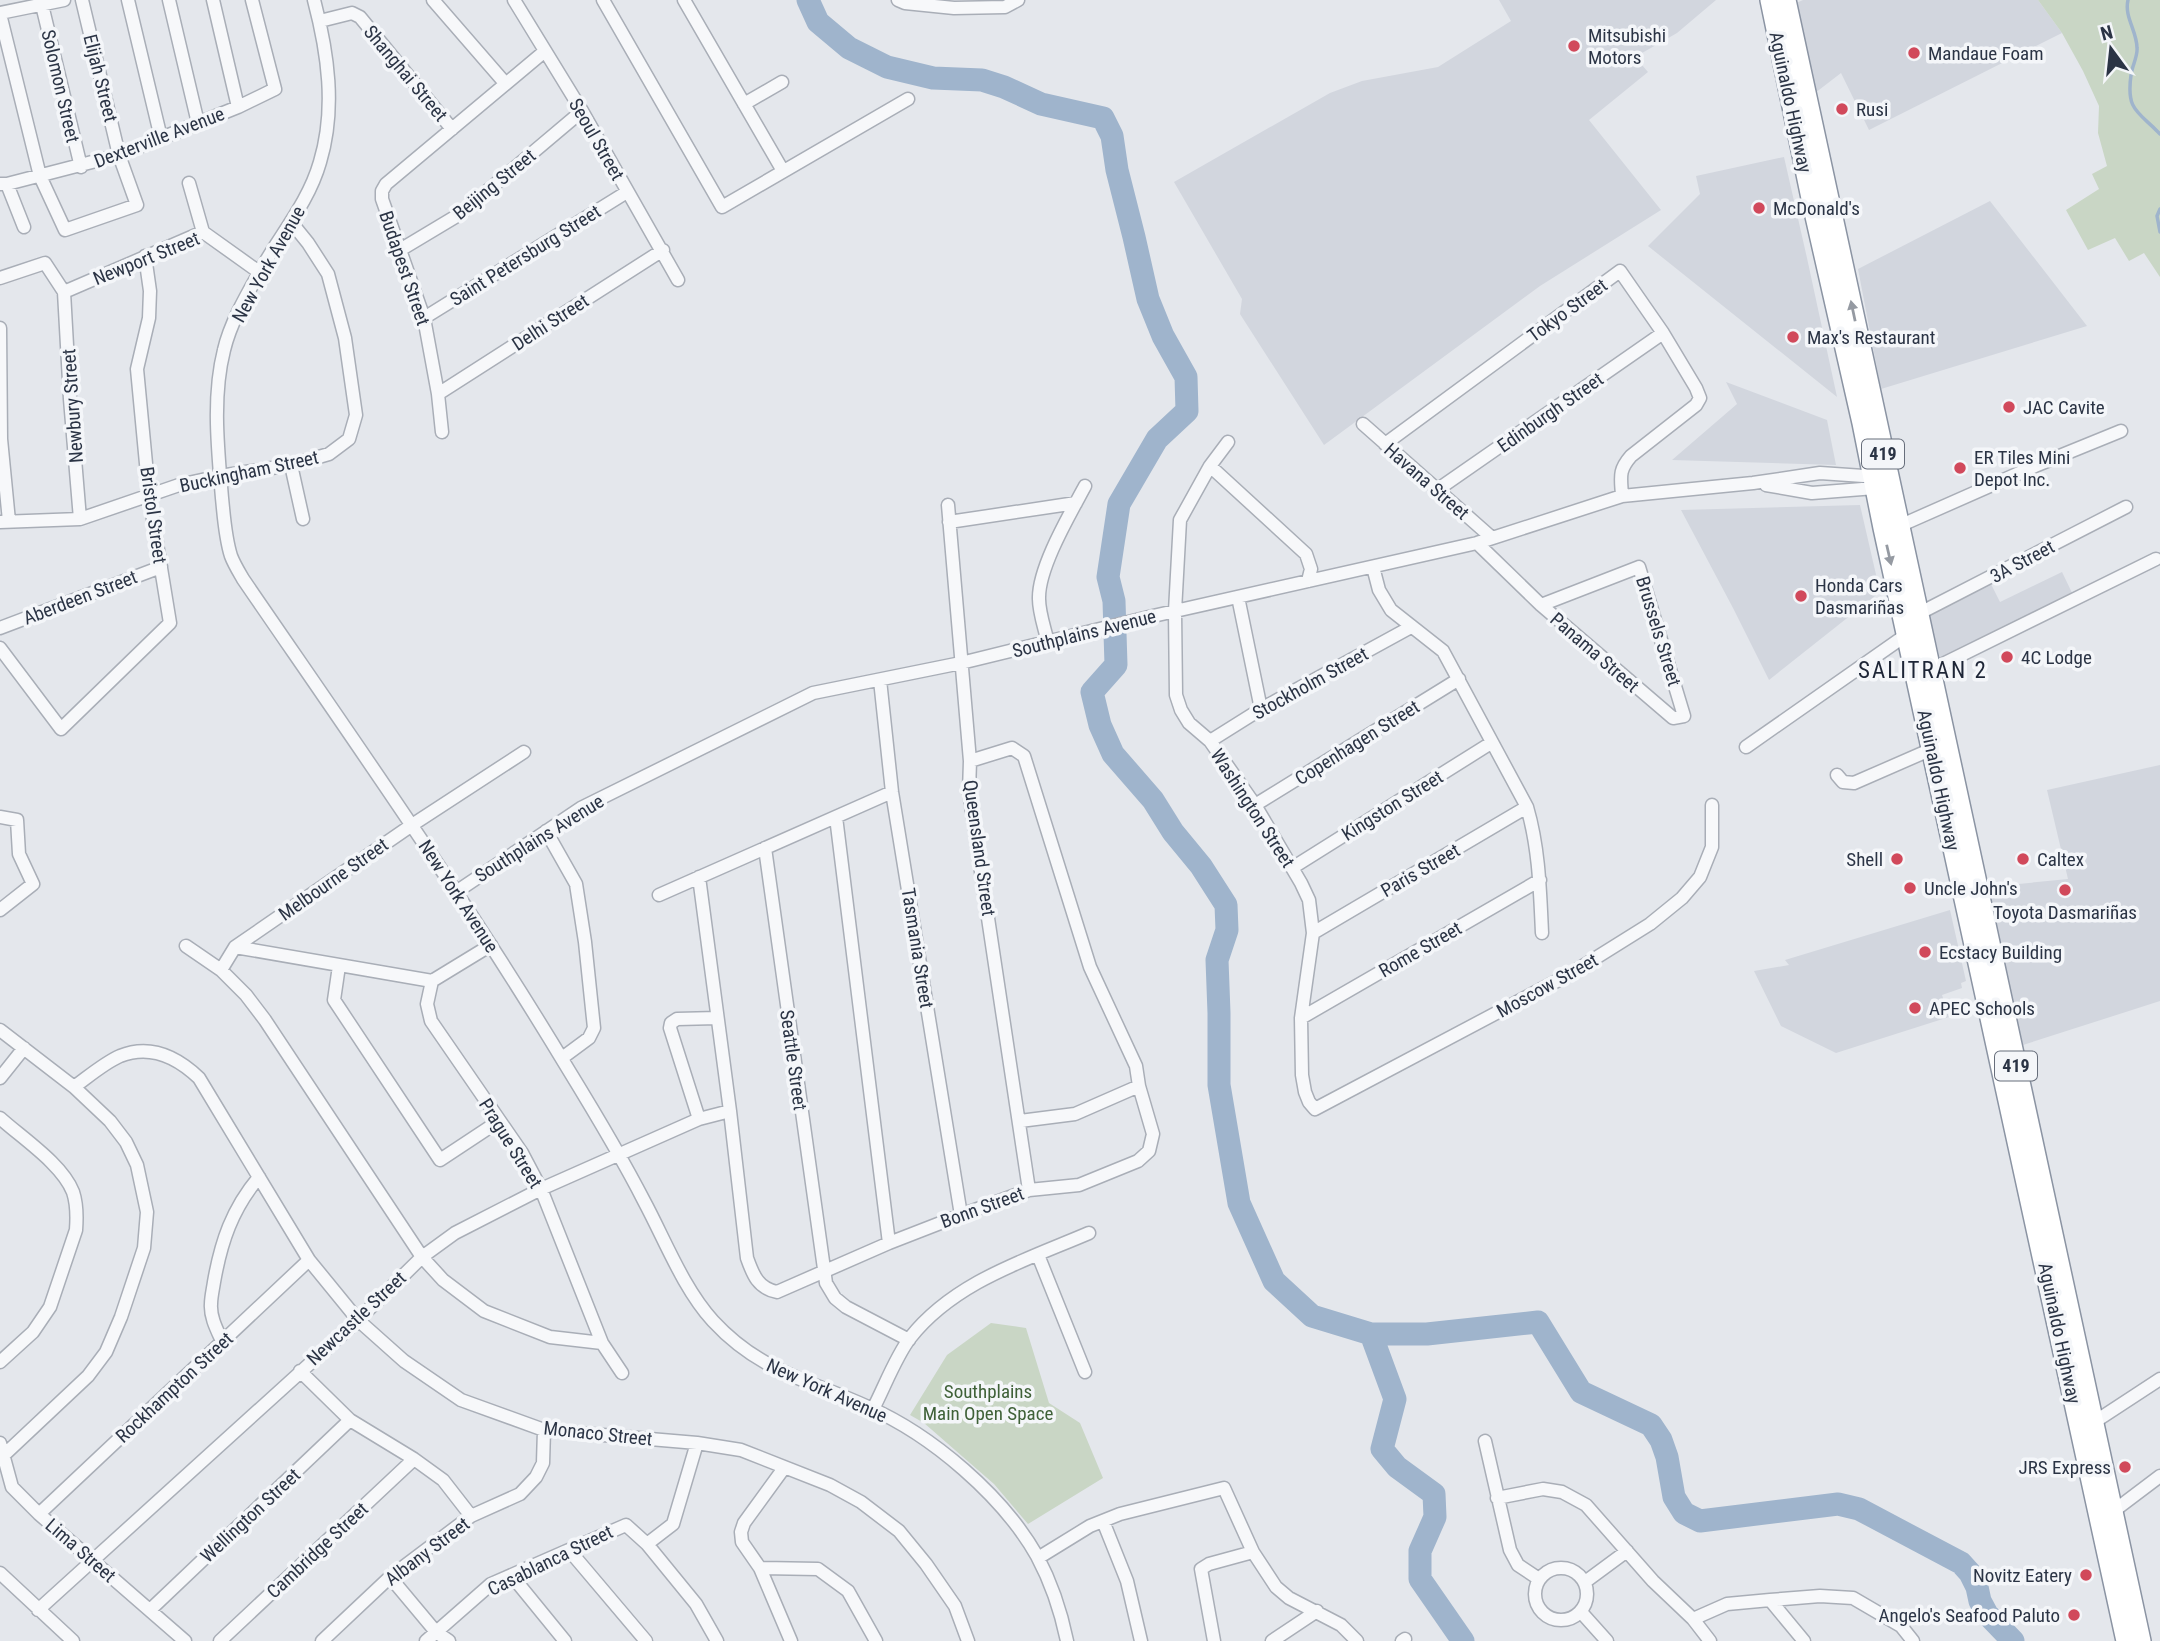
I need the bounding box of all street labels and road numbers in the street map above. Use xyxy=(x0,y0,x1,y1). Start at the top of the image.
street label: Shanghai Street xyxy=(359,21,452,126)
street label: Solomon Street xyxy=(36,27,85,145)
street label: Aguinaldo Highway xyxy=(1764,29,1817,175)
street label: Elijah Street xyxy=(79,32,123,124)
street label: Seoul Street xyxy=(564,94,629,184)
street label: Dexterville Avenue xyxy=(91,102,228,173)
street label: Beijing Street xyxy=(448,144,540,225)
street label: Saint Petersburg Street xyxy=(446,200,605,311)
street label: New York Avenue xyxy=(227,202,310,327)
street label: Budapest Street xyxy=(374,208,435,328)
street label: Newport Street xyxy=(90,227,203,290)
street label: Tokyo Street xyxy=(1523,274,1612,347)
street label: Delhi Street xyxy=(508,289,593,356)
street label: Newbury Street xyxy=(57,348,88,464)
street label: Edinburgh Street xyxy=(1493,367,1608,457)
street label: Havana Street xyxy=(1379,438,1474,525)
road number: 419 xyxy=(1862,440,1904,468)
street label: Buckingham Street xyxy=(178,446,321,497)
street label: Bristol Street xyxy=(135,465,172,565)
street label: 3A Street xyxy=(1986,535,2058,588)
street label: Aberdeen Street xyxy=(20,565,140,630)
street label: Brussels Street xyxy=(1631,574,1686,689)
street label: Southplains Avenue xyxy=(1010,604,1159,662)
street label: Panama Street xyxy=(1546,608,1644,697)
street label: Stockholm Street xyxy=(1249,642,1372,725)
street label: Copenhagen Street xyxy=(1291,695,1424,790)
street label: Aguinaldo Highway xyxy=(1912,707,1965,853)
street label: Washington Street xyxy=(1206,745,1300,872)
street label: Kingston Street xyxy=(1337,765,1447,846)
street label: Queensland Street xyxy=(959,779,1000,918)
street label: Southplains Avenue xyxy=(471,790,608,887)
street label: Melbourne Street xyxy=(274,833,393,926)
street label: New York Avenue xyxy=(414,836,504,957)
street label: Paris Street xyxy=(1377,839,1464,902)
street label: Tasmania Street xyxy=(897,886,938,1010)
street label: Rome Street xyxy=(1375,917,1466,982)
street label: Moscow Street xyxy=(1493,948,1602,1023)
street label: Seattle Street xyxy=(775,1008,812,1112)
road number: 419 xyxy=(1995,1051,2037,1080)
street label: Prague Street xyxy=(474,1094,547,1192)
street label: Bonn Street xyxy=(937,1182,1027,1233)
street label: Aguinaldo Highway xyxy=(2033,1260,2086,1406)
street label: Newcastle Street xyxy=(302,1267,411,1370)
street label: Rockhampton Street xyxy=(111,1327,238,1448)
street label: New York Avenue xyxy=(763,1354,891,1427)
street label: Monaco Street xyxy=(542,1416,654,1451)
street label: Wellington Street xyxy=(196,1463,305,1567)
street label: Cambridge Street xyxy=(262,1498,373,1603)
street label: Albany Street xyxy=(381,1512,474,1591)
street label: Lima Street xyxy=(41,1514,121,1587)
street label: Casablanca Street xyxy=(484,1520,617,1601)

